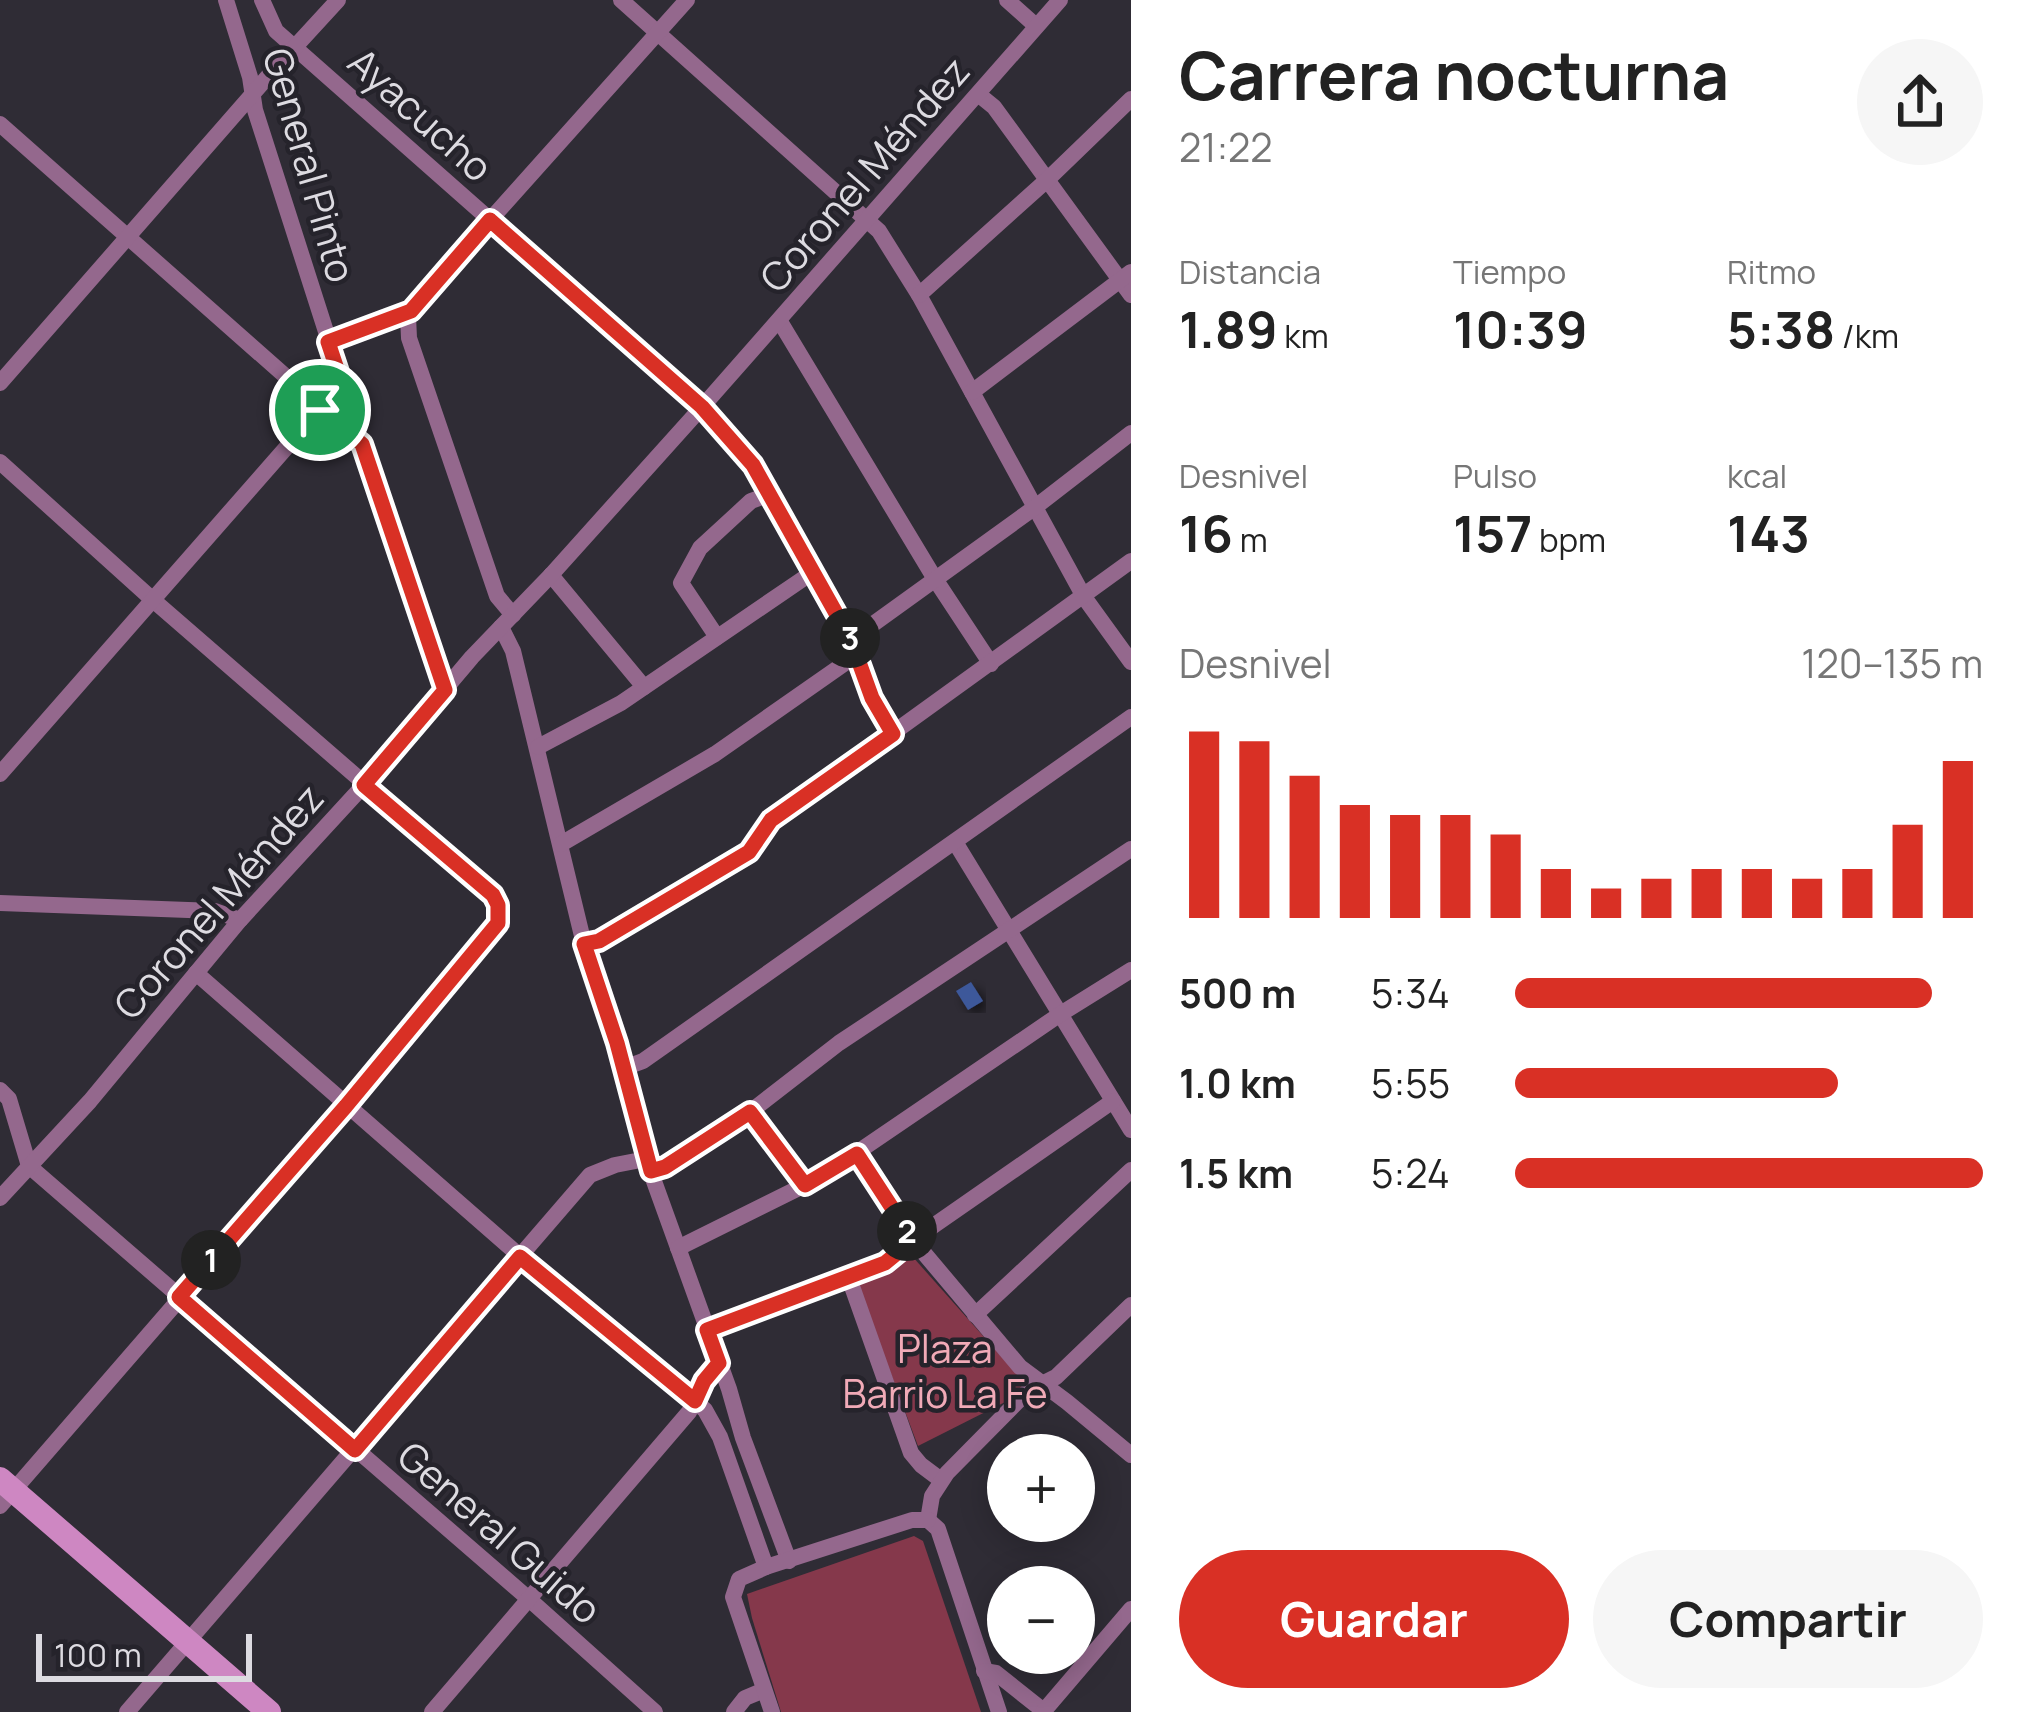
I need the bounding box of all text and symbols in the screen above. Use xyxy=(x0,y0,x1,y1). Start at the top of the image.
text: Carrera nocturna xyxy=(1179,30,1729,120)
street label: Ayacucho xyxy=(337,35,505,193)
button: share xyxy=(1857,39,1983,165)
street label: General Pinto xyxy=(251,42,369,288)
street label: Coronel Méndez xyxy=(747,45,981,303)
text: 21:22 xyxy=(1179,120,1273,174)
text: Distancia xyxy=(1179,249,1321,294)
text: Tiempo xyxy=(1453,249,1566,294)
text: Ritmo xyxy=(1727,249,1816,294)
text: 1.89 xyxy=(1179,294,1278,363)
text: 10:39 xyxy=(1453,294,1588,363)
text: 5:38 xyxy=(1727,294,1835,363)
text: km xyxy=(1278,313,1329,358)
text: /km xyxy=(1835,313,1899,358)
pin xyxy=(269,359,371,461)
icon: arrive xyxy=(287,377,353,443)
text: Desnivel xyxy=(1179,453,1308,498)
text: Pulso xyxy=(1453,453,1537,498)
text: kcal xyxy=(1727,453,1787,498)
text: 16 xyxy=(1179,498,1233,567)
text: 157 xyxy=(1453,498,1532,567)
text: 143 xyxy=(1727,498,1810,567)
text: m xyxy=(1233,517,1268,562)
text: bpm xyxy=(1532,517,1606,562)
pin: 3 xyxy=(820,608,880,668)
text: 3 xyxy=(840,615,860,660)
text: Desnivel xyxy=(1179,636,1332,690)
text: 120–135 m xyxy=(1801,636,1983,690)
street label: Coronel Méndez xyxy=(101,772,335,1030)
text: 500 m xyxy=(1179,966,1296,1020)
text: 5:34 xyxy=(1371,966,1450,1020)
text: 1.0 km xyxy=(1179,1056,1296,1110)
text: 5:55 xyxy=(1371,1056,1450,1110)
text: 1.5 km xyxy=(1179,1146,1293,1200)
text: 5:24 xyxy=(1371,1146,1450,1200)
pin: 2 xyxy=(877,1201,937,1261)
text: 2 xyxy=(897,1208,917,1253)
pin: 1 xyxy=(181,1230,241,1290)
text: 1 xyxy=(204,1237,218,1282)
park label: Plaza Barrio La Fe xyxy=(843,1321,1047,1420)
street label: General Guido xyxy=(387,1429,613,1635)
map controls xyxy=(987,1434,1095,1674)
button: + xyxy=(987,1434,1095,1542)
button: Guardar xyxy=(1179,1550,1569,1688)
button: Compartir xyxy=(1593,1550,1983,1688)
button: − xyxy=(987,1566,1095,1674)
scale bar xyxy=(36,1628,252,1681)
text: 100 m xyxy=(54,1632,142,1677)

